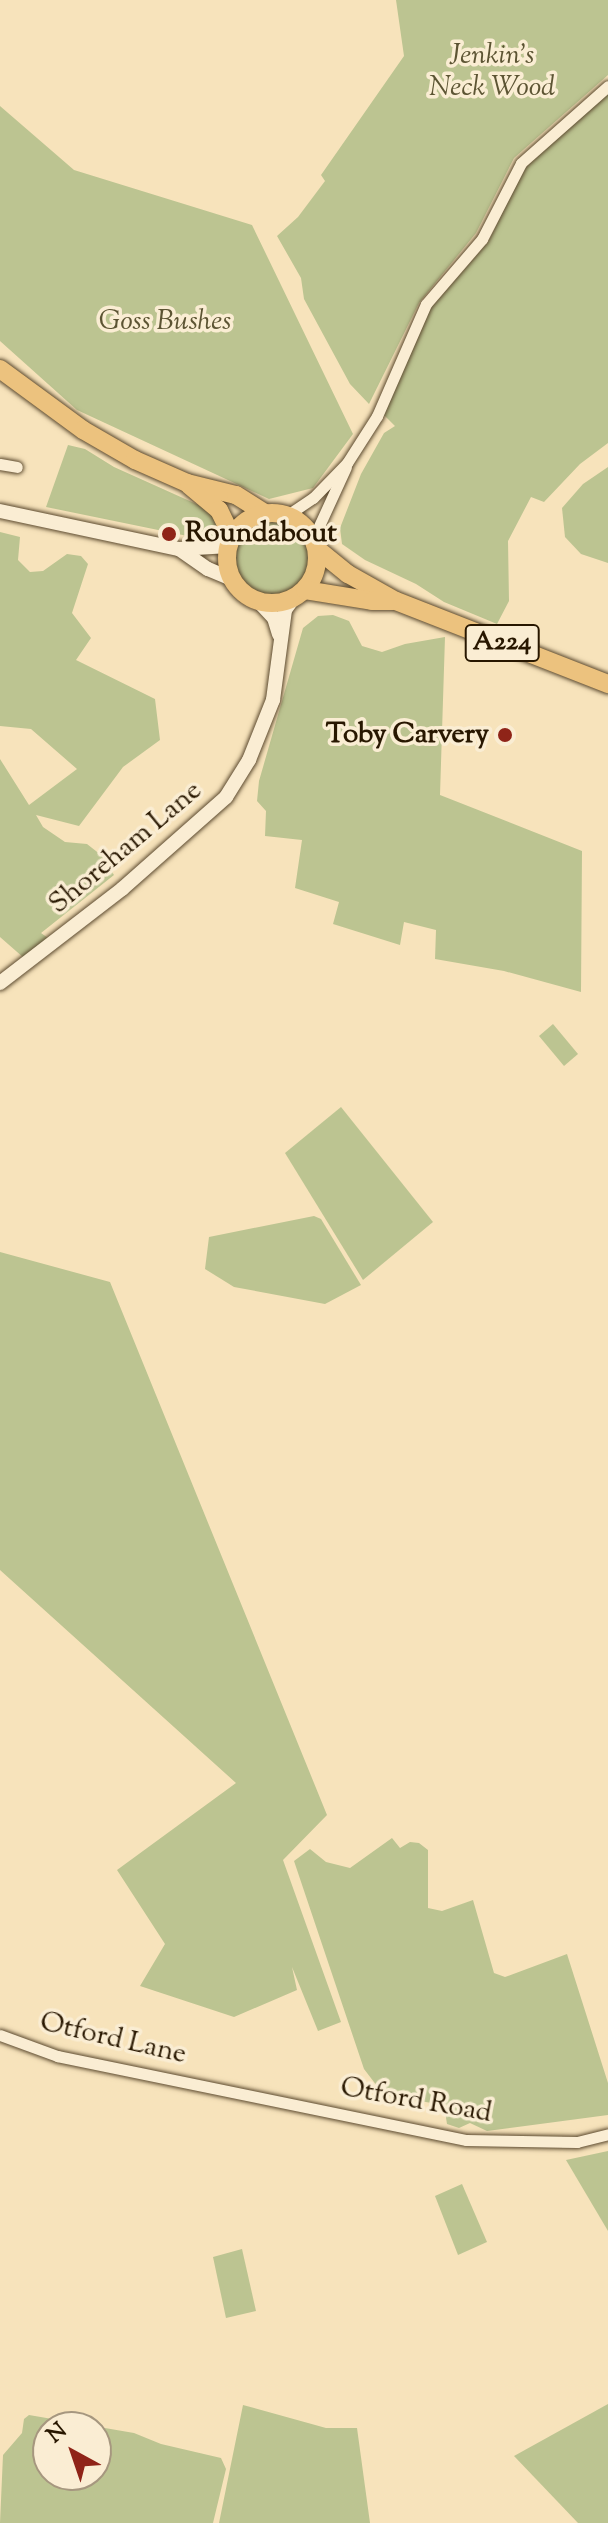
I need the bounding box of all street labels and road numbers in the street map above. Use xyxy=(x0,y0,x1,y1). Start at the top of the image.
road number: A224 xyxy=(464,621,540,665)
street label: Shoreham Lane xyxy=(43,774,209,922)
street label: Otford Lane xyxy=(36,2006,190,2072)
street label: Otford Road xyxy=(338,2071,494,2131)

